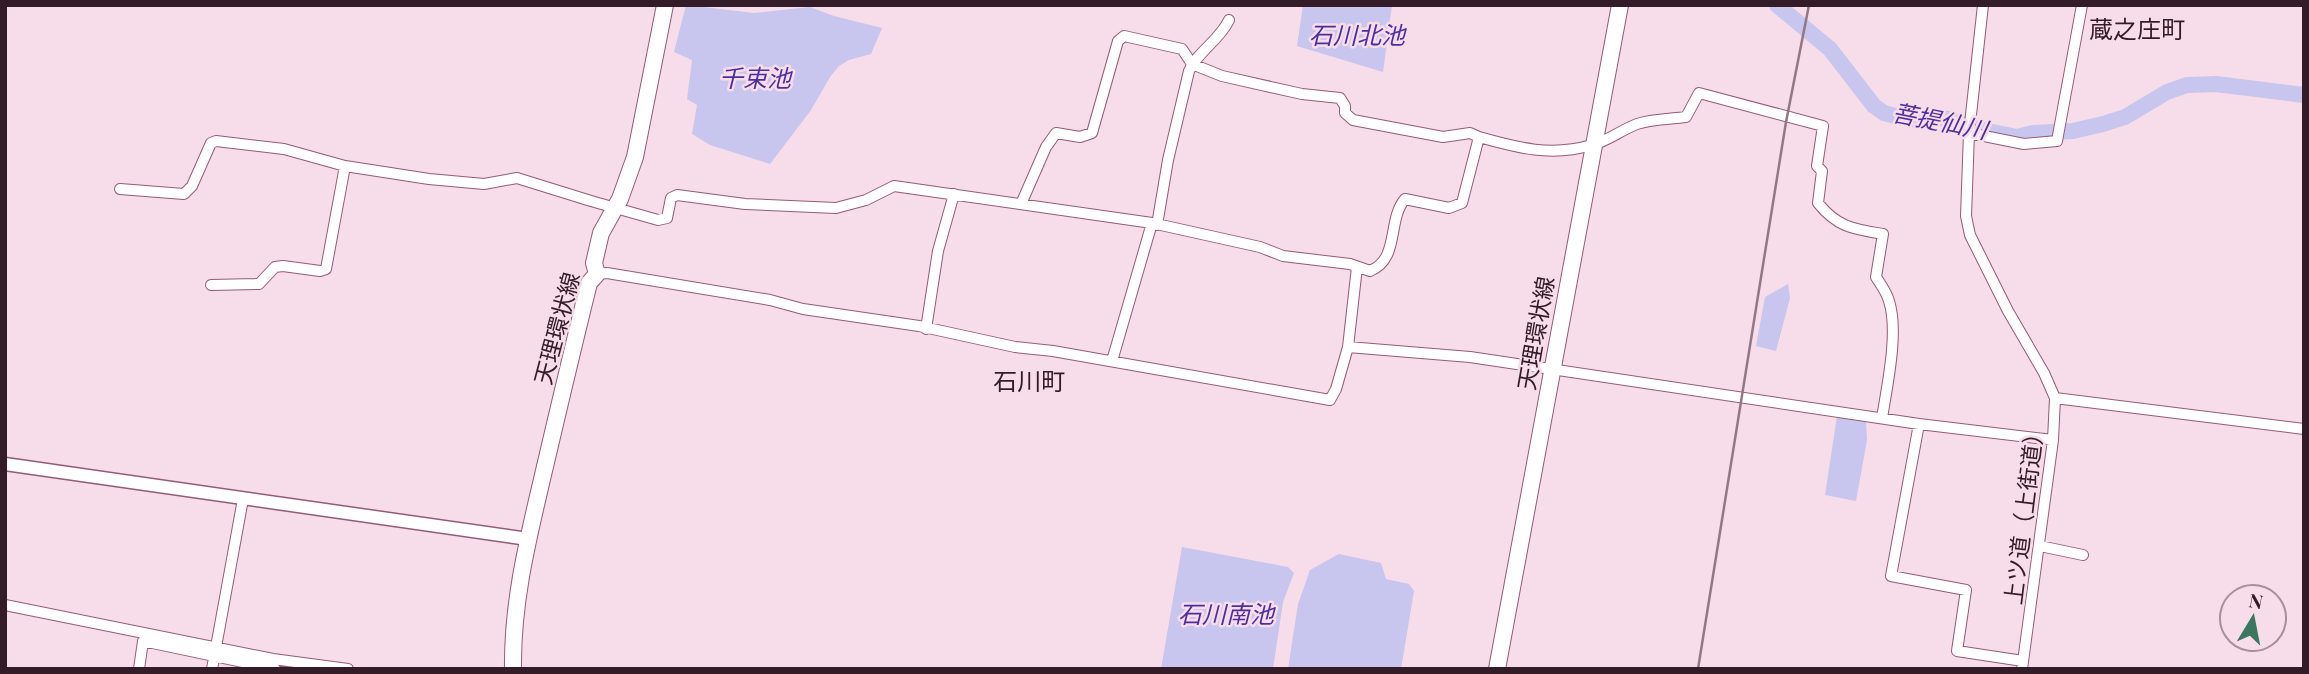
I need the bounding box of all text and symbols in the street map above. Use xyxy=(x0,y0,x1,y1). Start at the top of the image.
district label: 蔵之庄町 xyxy=(2089,12,2185,44)
water label: 石川北池 xyxy=(1309,18,1407,50)
water label: 千束池 xyxy=(719,61,793,93)
water label: 菩提仙川 xyxy=(1890,95,1993,145)
street label: 天理環状線 xyxy=(526,268,586,388)
street label: 天理環状線 xyxy=(1510,274,1560,392)
district label: 石川町 xyxy=(993,364,1065,396)
street label: 上ツ道（上街道） xyxy=(1996,420,2050,606)
north arrow xyxy=(2218,583,2288,653)
text: N xyxy=(2247,586,2265,614)
water label: 石川南池 xyxy=(1178,597,1276,629)

